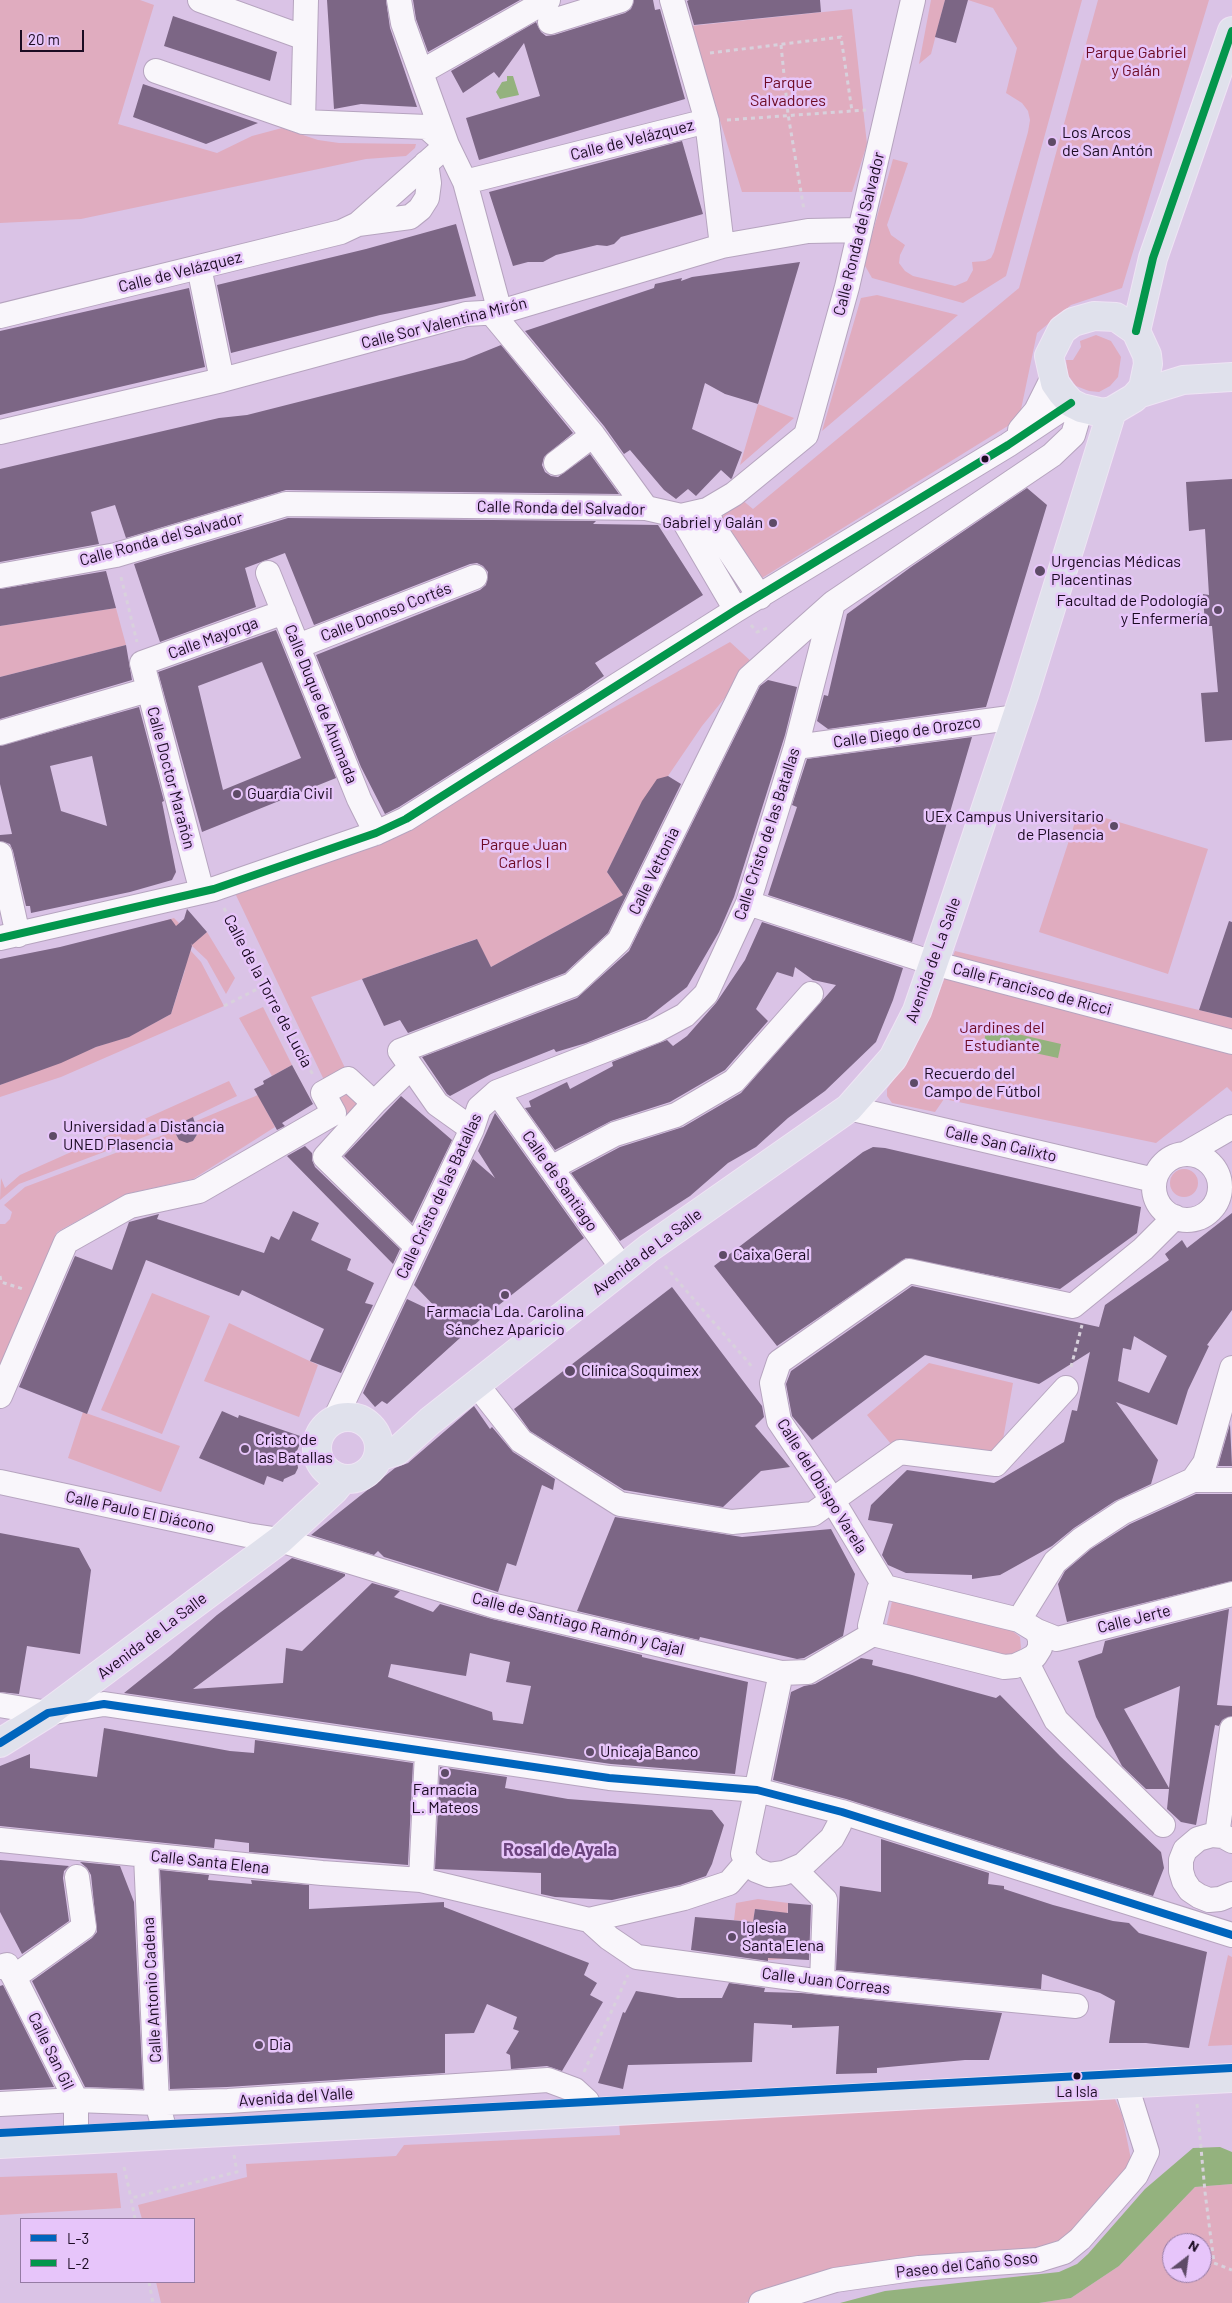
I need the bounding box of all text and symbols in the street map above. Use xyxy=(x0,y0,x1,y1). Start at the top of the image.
scale bar xyxy=(22,20,86,52)
text: 20 m xyxy=(28,30,60,48)
park label: Parque Gabriel y Galán xyxy=(1085,43,1187,81)
park label: Parque Salvadores xyxy=(750,73,826,111)
street label: Calle de Velázquez xyxy=(568,115,696,165)
place label: Los Arcos de San Antón xyxy=(1062,123,1153,161)
marker: Los Arcos de San Antón xyxy=(1046,136,1058,148)
street label: Calle Ronda del Salvador xyxy=(829,150,889,318)
street label: Calle de Velázquez xyxy=(116,247,244,297)
street label: Calle Sor Valentina Mirón xyxy=(359,293,529,353)
unlabelled marker xyxy=(980,454,990,464)
street label: Calle Ronda del Salvador xyxy=(477,497,645,519)
street label: Calle Ronda del Salvador xyxy=(77,508,245,570)
place label: Gabriel y Galán xyxy=(662,513,763,533)
marker: Gabriel y Galán xyxy=(767,517,779,529)
place label: Urgencias Médicas Placentinas xyxy=(1051,552,1181,590)
marker: Urgencias Médicas Placentinas xyxy=(1033,564,1047,578)
street label: Calle Donoso Cortés xyxy=(318,578,454,646)
place label: Facultad de Podología y Enfermería xyxy=(1056,591,1208,629)
marker: Facultad de Podología y Enfermería xyxy=(1212,604,1224,616)
street label: Calle Mayorga xyxy=(165,613,261,663)
street label: Calle Duque de Ahumada xyxy=(280,622,362,786)
street label: Calle Doctor Marañón xyxy=(143,705,199,851)
street label: Calle Diego de Orozco xyxy=(832,712,982,752)
street label: Calle Cristo de las Batallas xyxy=(730,745,804,923)
place label: Guardia Civil xyxy=(247,784,333,804)
marker: Guardia Civil xyxy=(231,788,243,800)
place label: UEx Campus Universitario de Plasencia xyxy=(925,807,1104,845)
marker: UEx Campus Universitario de Plasencia xyxy=(1108,820,1120,832)
street label: Calle Vettonia xyxy=(625,824,683,918)
park label: Parque Juan Carlos I xyxy=(481,835,567,873)
street label: Avenida de La Salle xyxy=(901,895,965,1025)
street label: Calle de la Torre de Lucía xyxy=(220,911,316,1071)
street label: Calle Francisco de Ricci xyxy=(951,959,1113,1019)
park label: Jardines del Estudiante xyxy=(960,1018,1044,1056)
place label: Recuerdo del Campo de Fútbol xyxy=(924,1064,1040,1102)
marker: Recuerdo del Campo de Fútbol xyxy=(908,1077,920,1089)
street label: Calle Cristo de las Batallas xyxy=(392,1110,486,1282)
place label: Universidad a Distancia UNED Plasencia xyxy=(63,1117,224,1155)
street label: Calle San Calixto xyxy=(943,1122,1059,1166)
street label: Calle de Santiago xyxy=(518,1127,602,1235)
marker: Universidad a Distancia UNED Plasencia xyxy=(47,1130,59,1142)
street label: Avenida de La Salle xyxy=(588,1205,706,1299)
place label: Caixa Geral xyxy=(733,1245,810,1265)
marker: Caixa Geral xyxy=(717,1249,729,1261)
marker: Farmacia Lda. Carolina Sánchez Aparicio xyxy=(499,1289,511,1301)
place label: Farmacia Lda. Carolina Sánchez Aparicio xyxy=(426,1302,584,1340)
place label: Clínica Soquimex xyxy=(581,1361,699,1381)
marker: Clínica Soquimex xyxy=(563,1364,577,1378)
street label: Calle del Obispo Varela xyxy=(773,1415,871,1557)
place label: Cristo de las Batallas xyxy=(255,1430,333,1468)
marker: Cristo de las Batallas xyxy=(239,1443,251,1455)
street label: Calle Paulo El Diácono xyxy=(64,1487,216,1537)
street label: Calle de Santiago Ramón y Cajal xyxy=(470,1588,686,1660)
street label: Avenida de La Salle xyxy=(93,1589,211,1683)
street label: Calle Jerte xyxy=(1095,1601,1173,1637)
place label: Unicaja Banco xyxy=(600,1742,698,1762)
marker: Unicaja Banco xyxy=(584,1746,596,1758)
marker: Farmacia L. Mateos xyxy=(439,1767,451,1779)
place label: Farmacia L. Mateos xyxy=(412,1780,478,1818)
district label: Rosal de Ayala xyxy=(503,1839,617,1861)
street label: Calle Santa Elena xyxy=(150,1846,270,1878)
street label: Calle Antonio Cadena xyxy=(139,1917,165,2063)
place label: Iglesia Santa Elena xyxy=(742,1918,824,1956)
marker: Iglesia Santa Elena xyxy=(726,1931,738,1943)
street label: Calle Juan Correas xyxy=(761,1964,891,1998)
street label: Calle San Gil xyxy=(24,2009,78,2093)
place label: Dia xyxy=(269,2035,291,2055)
marker: Dia xyxy=(253,2039,265,2051)
marker: La Isla xyxy=(1072,2071,1082,2081)
street label: Avenida del Valle xyxy=(238,2083,354,2111)
place label: La Isla xyxy=(1056,2083,1098,2101)
legend xyxy=(20,2218,195,2283)
text: L-3 xyxy=(67,2229,89,2247)
north arrow xyxy=(1162,2233,1212,2283)
text: N xyxy=(1186,2236,1203,2255)
street label: Paseo del Caño Soso xyxy=(895,2248,1039,2282)
text: L-2 xyxy=(67,2254,89,2272)

